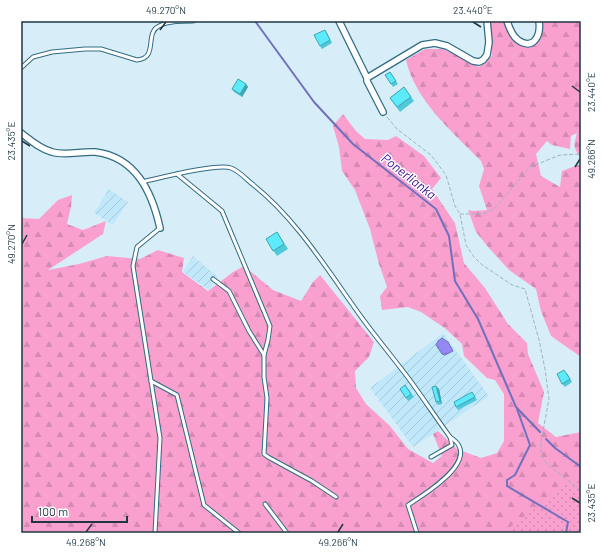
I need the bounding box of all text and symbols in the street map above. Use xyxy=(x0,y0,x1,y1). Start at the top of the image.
text: 49.270°N xyxy=(146,4,186,16)
text: 23.440°E xyxy=(453,4,493,16)
text: 23.440°E xyxy=(585,72,597,112)
text: 23.435°E xyxy=(5,122,17,160)
text: 49.266°N xyxy=(585,139,597,179)
water label: Ponerlianka xyxy=(378,150,440,202)
text: 49.270°N xyxy=(5,224,17,264)
text: 23.435°E xyxy=(585,484,597,522)
scale bar xyxy=(32,498,127,524)
text: 100 m xyxy=(38,504,68,518)
text: 49.268°N xyxy=(66,536,106,548)
text: 49.266°N xyxy=(318,536,358,548)

